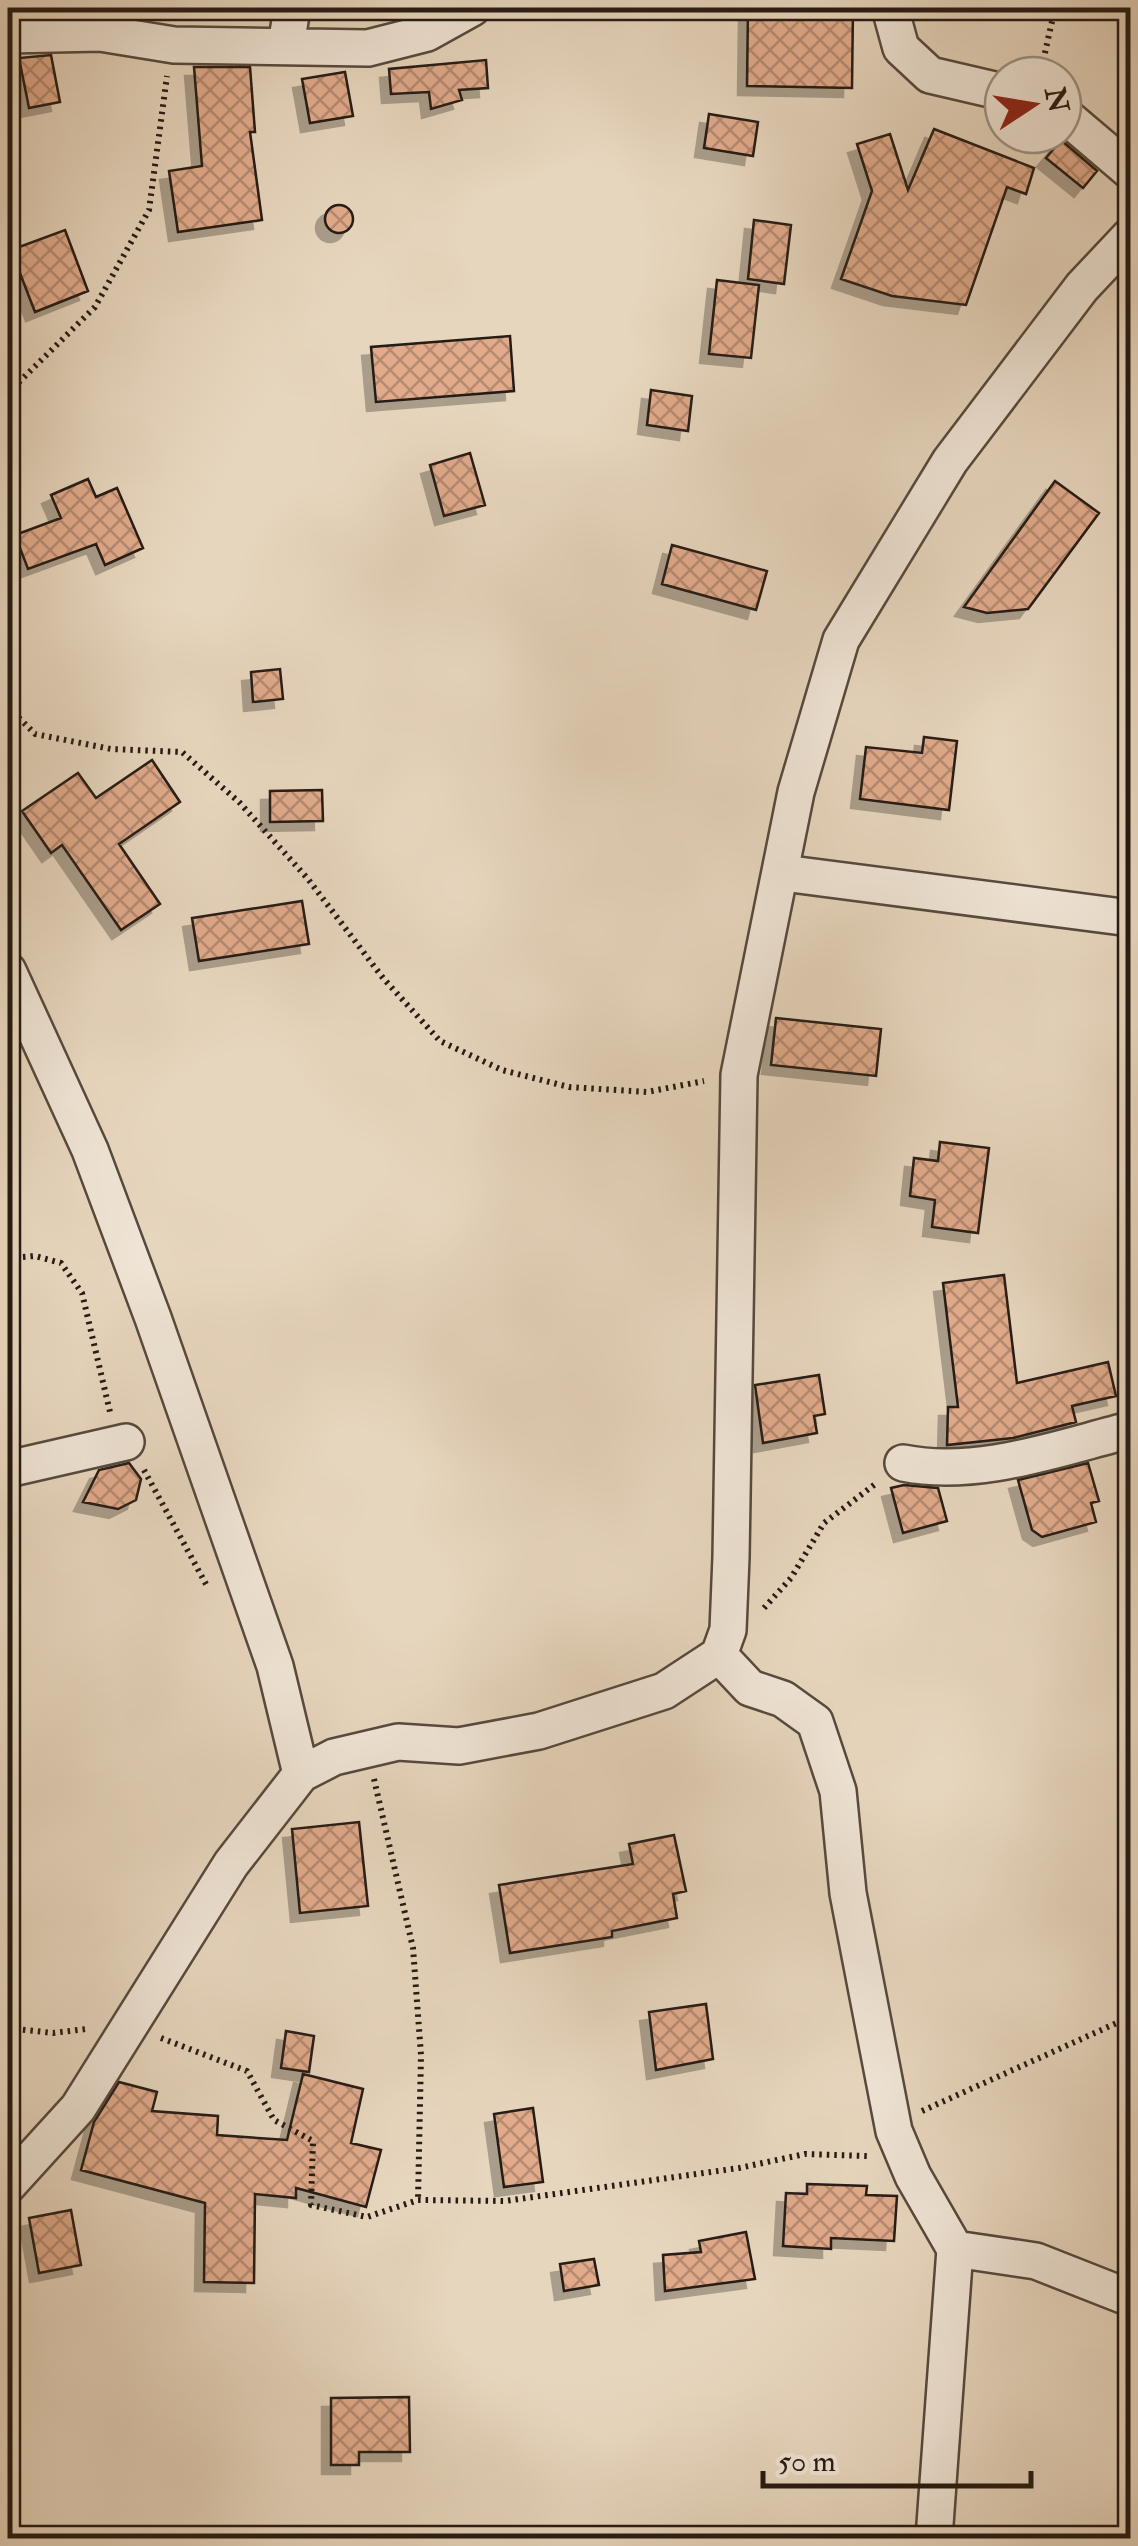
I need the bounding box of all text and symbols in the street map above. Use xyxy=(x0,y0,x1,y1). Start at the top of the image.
north arrow xyxy=(983,55,1083,155)
text: N xyxy=(1036,83,1076,117)
scale bar xyxy=(763,2426,1030,2488)
text: 50 m xyxy=(778,2443,836,2480)

